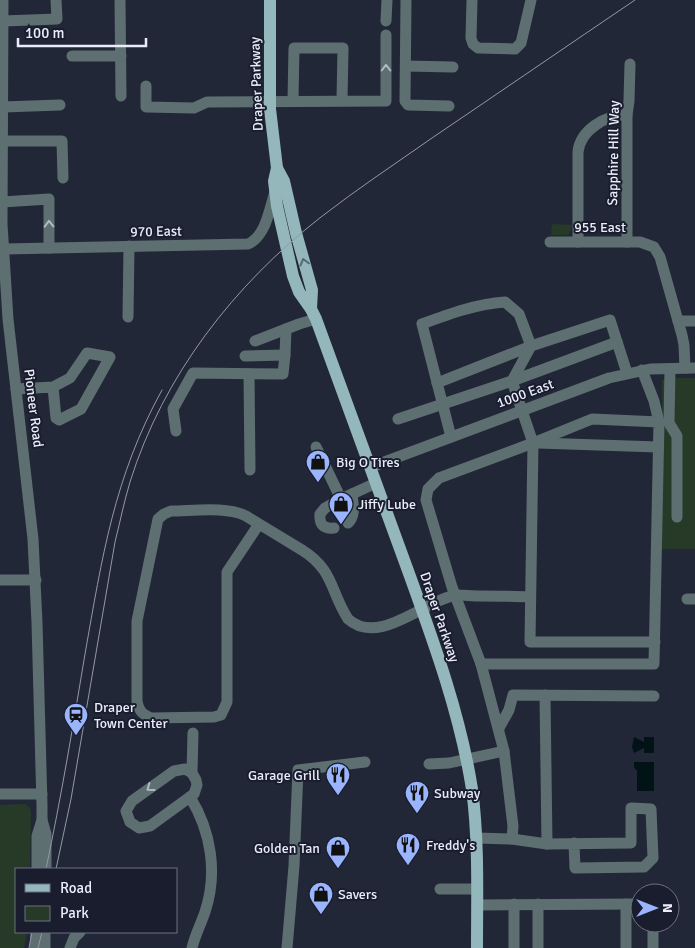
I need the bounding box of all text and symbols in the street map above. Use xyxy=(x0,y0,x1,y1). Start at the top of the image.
scale bar xyxy=(18,15,145,47)
text: 100 m xyxy=(25,24,65,42)
street label: Draper Parkway xyxy=(246,36,267,131)
one-way arrow xyxy=(381,64,391,72)
street label: Sapphire Hill Way xyxy=(604,100,623,206)
one-way arrow xyxy=(44,219,54,227)
street label: 955 East xyxy=(574,219,626,236)
street label: 970 East xyxy=(130,223,182,240)
one-way arrow xyxy=(299,258,309,266)
street label: Pioneer Road xyxy=(20,368,47,448)
street label: 1000 East xyxy=(494,375,556,412)
shop icon: Big O Tires xyxy=(305,449,331,483)
place label: Big O Tires xyxy=(336,454,400,471)
shop icon: Jiffy Lube xyxy=(328,491,354,525)
place label: Jiffy Lube xyxy=(358,496,416,513)
street label: Draper Parkway xyxy=(416,570,463,665)
place label: Draper Town Center xyxy=(94,699,168,732)
station icon: Draper Town Center xyxy=(63,702,89,736)
restaurant icon: Garage Grill xyxy=(325,762,351,796)
place label: Garage Grill xyxy=(248,767,320,784)
restaurant icon: Subway xyxy=(404,780,430,814)
one-way arrow xyxy=(146,782,156,791)
place label: Subway xyxy=(434,785,481,802)
restaurant icon: Freddy's xyxy=(395,832,421,866)
shop icon: Golden Tan xyxy=(325,835,351,869)
place label: Freddy's xyxy=(426,837,475,854)
place label: Golden Tan xyxy=(254,840,320,857)
legend xyxy=(15,868,178,933)
text: Road xyxy=(60,879,92,897)
shop icon: Savers xyxy=(308,881,334,915)
north arrow xyxy=(630,883,680,933)
place label: Savers xyxy=(338,886,377,903)
text: N xyxy=(659,903,676,913)
text: Park xyxy=(60,904,89,922)

